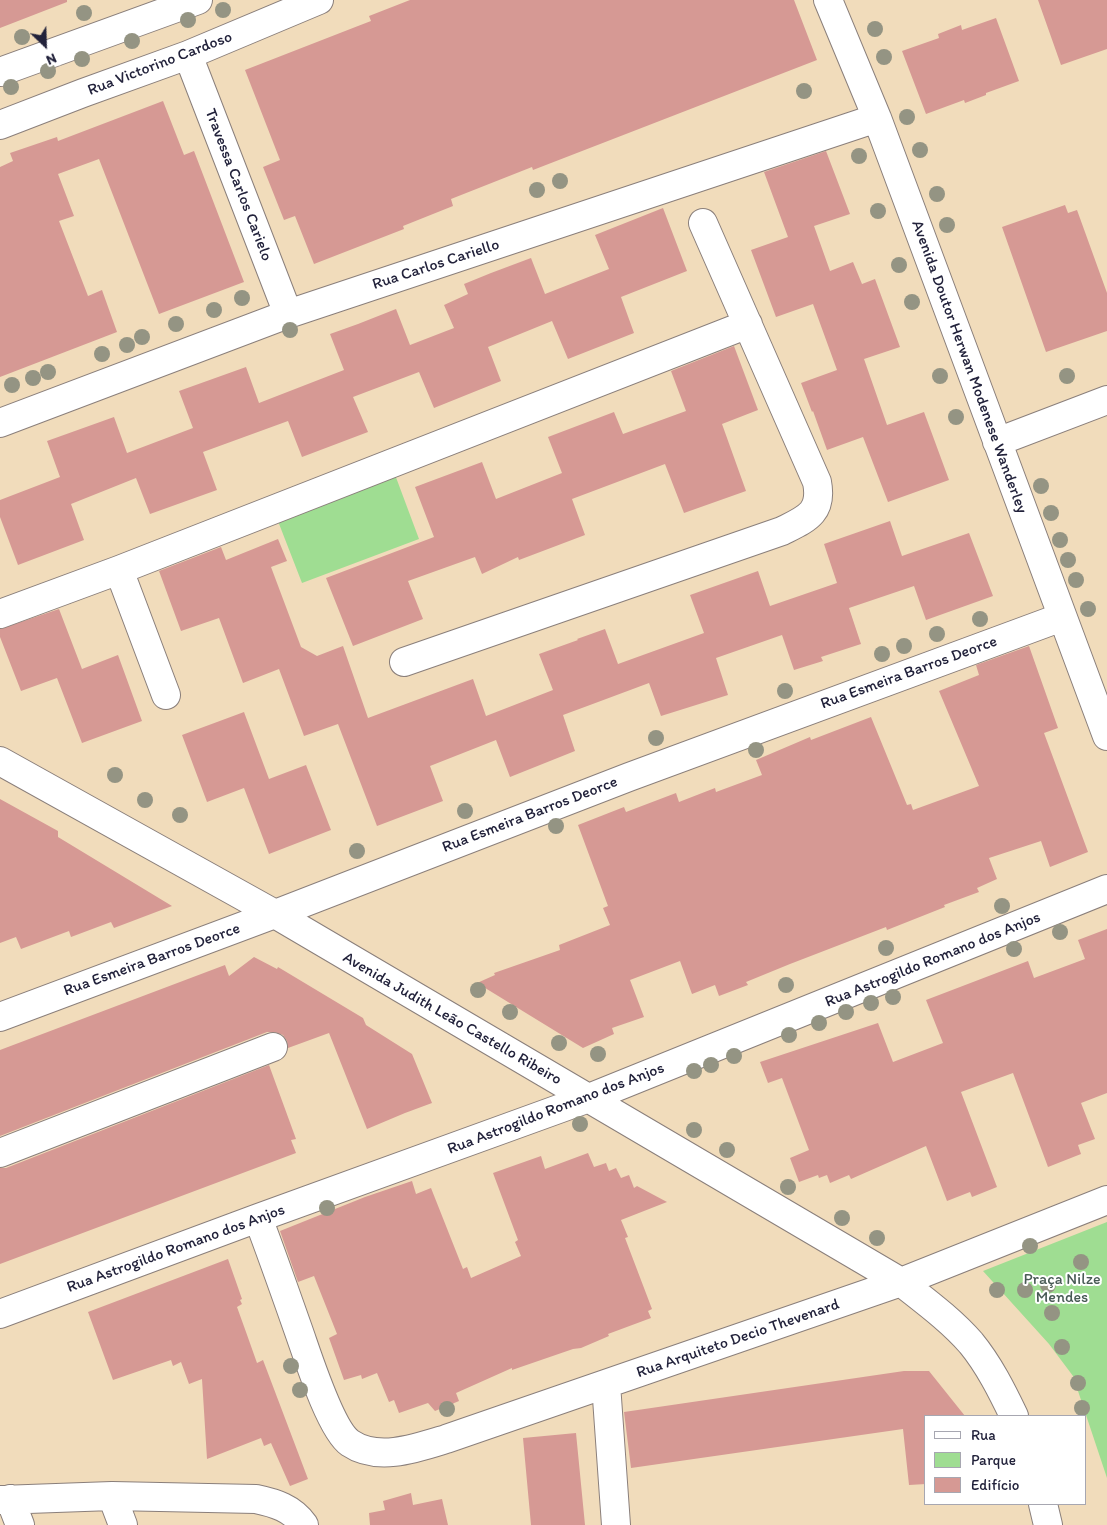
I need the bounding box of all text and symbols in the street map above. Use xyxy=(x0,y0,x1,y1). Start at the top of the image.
north arrow xyxy=(20,20,70,70)
street label: Rua Victorino Cardoso xyxy=(85,28,235,100)
text: N xyxy=(44,49,59,69)
street label: Travessa Carlos Carielo xyxy=(200,106,276,264)
street label: Avenida Doutor Herwan Modenese Wanderley xyxy=(907,218,1031,516)
street label: Rua Carlos Cariello xyxy=(370,235,502,295)
street label: Rua Esmeira Barros Deorce xyxy=(818,632,1000,714)
street label: Rua Esmeira Barros Deorce xyxy=(440,773,620,857)
street label: Rua Astrogildo Romano dos Anjos xyxy=(822,908,1044,1012)
street label: Rua Esmeira Barros Deorce xyxy=(61,919,243,1001)
street label: Avenida Judith Leão Castello Ribeiro xyxy=(339,948,565,1090)
street label: Rua Astrogildo Romano dos Anjos xyxy=(445,1059,667,1159)
street label: Rua Astrogildo Romano dos Anjos xyxy=(64,1201,288,1297)
park label: Praça Nilze Mendes xyxy=(1023,1270,1101,1308)
street label: Rua Arquiteto Decio Thevenard xyxy=(634,1295,842,1383)
legend xyxy=(924,1415,1087,1505)
text: Rua xyxy=(971,1426,996,1444)
text: Parque xyxy=(971,1451,1016,1469)
text: Edifício xyxy=(971,1476,1019,1494)

